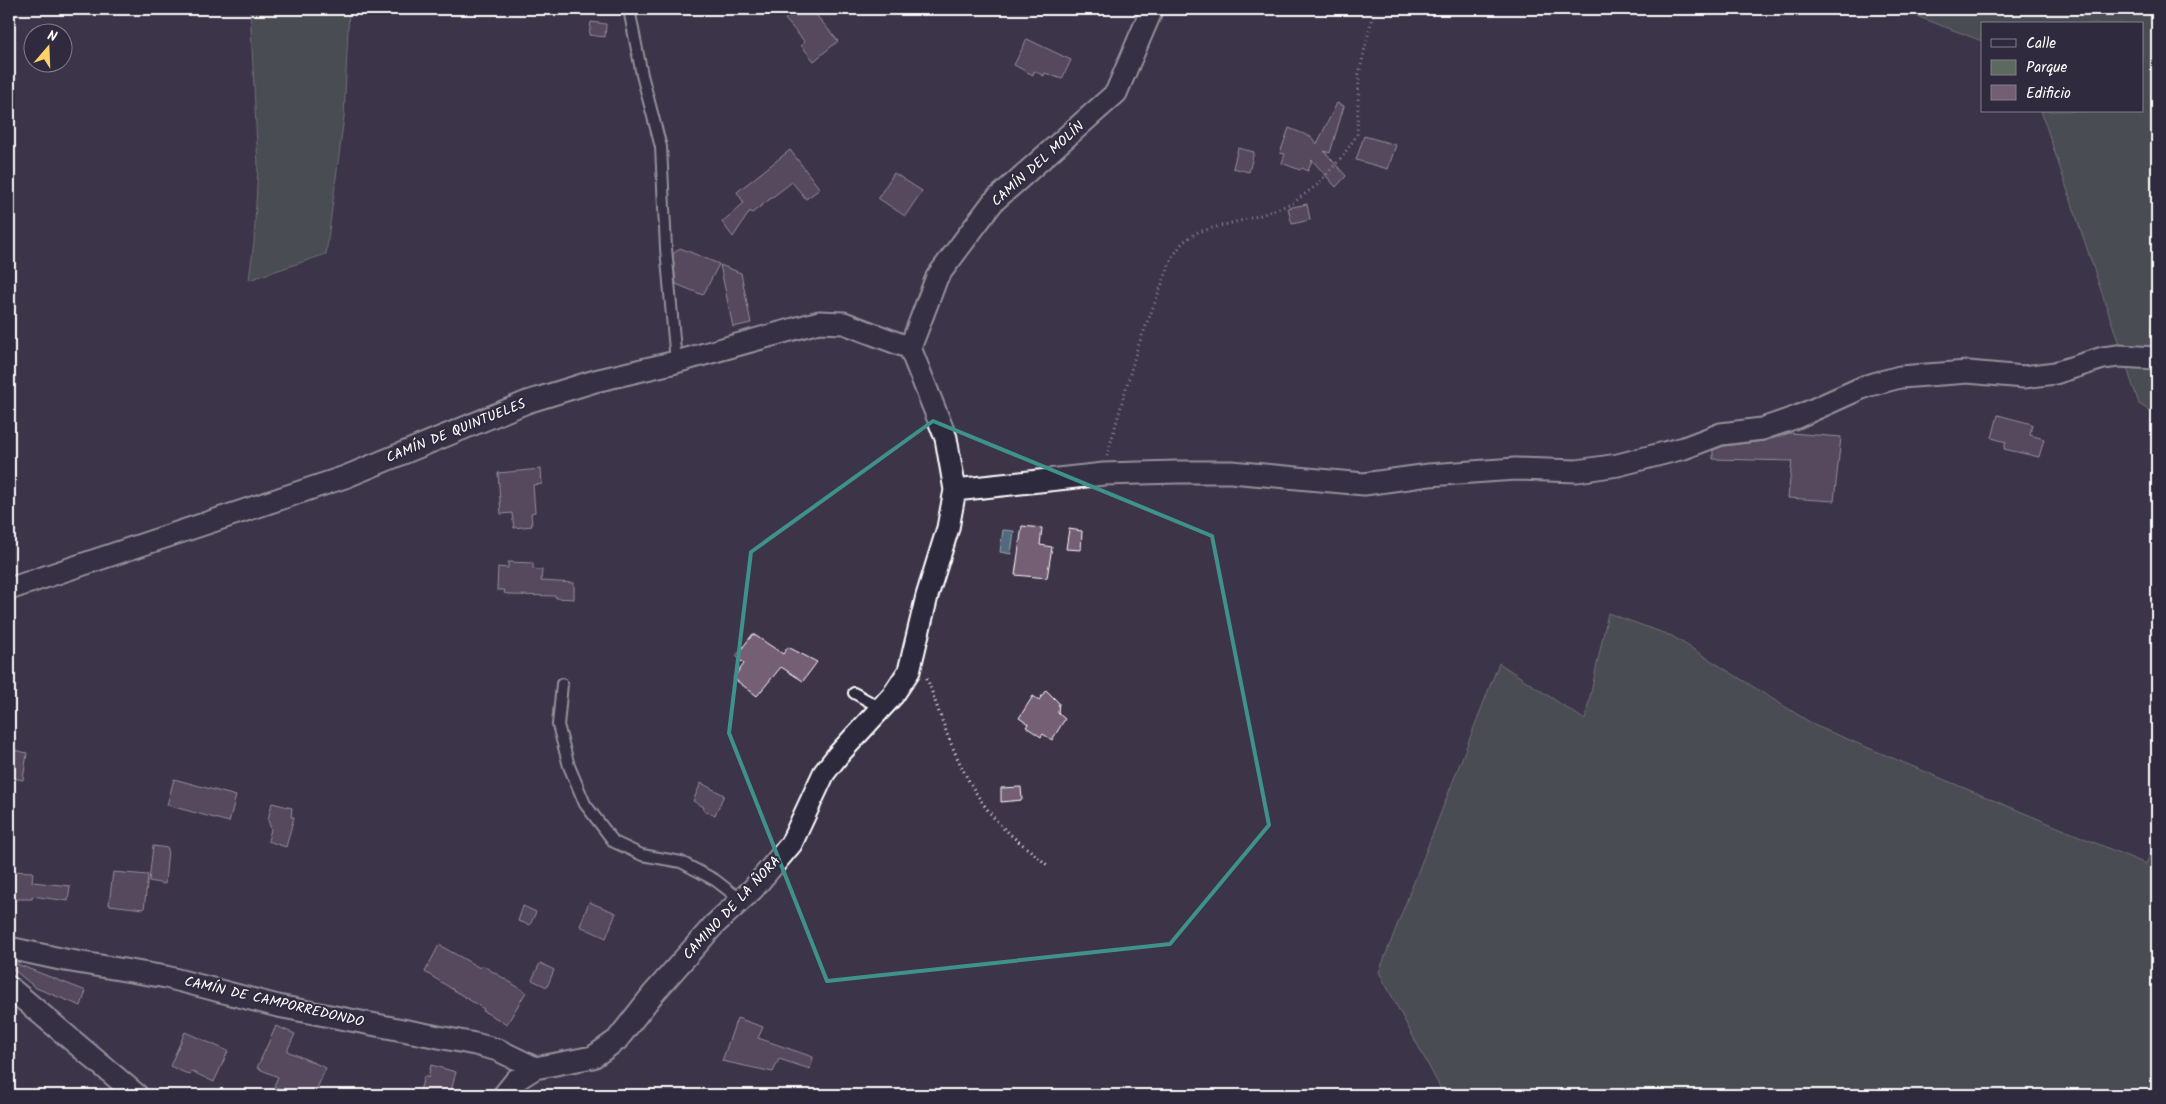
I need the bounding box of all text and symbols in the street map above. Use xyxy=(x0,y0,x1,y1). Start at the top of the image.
north arrow xyxy=(22,22,72,72)
legend xyxy=(1981,22,2144,112)
text: N xyxy=(44,25,60,49)
text: Calle xyxy=(2026,32,2056,56)
text: Parque xyxy=(2026,56,2067,80)
text: Edificio xyxy=(2026,82,2071,106)
street label: CAMÍN DEL MOLÍN xyxy=(986,116,1090,212)
street label: CAMÍN DE QUINTUELES xyxy=(383,393,530,469)
street label: CAMINO DE LA ÑORA xyxy=(678,851,786,965)
street label: CAMÍN DE CAMPORREDONDO xyxy=(182,971,366,1033)

